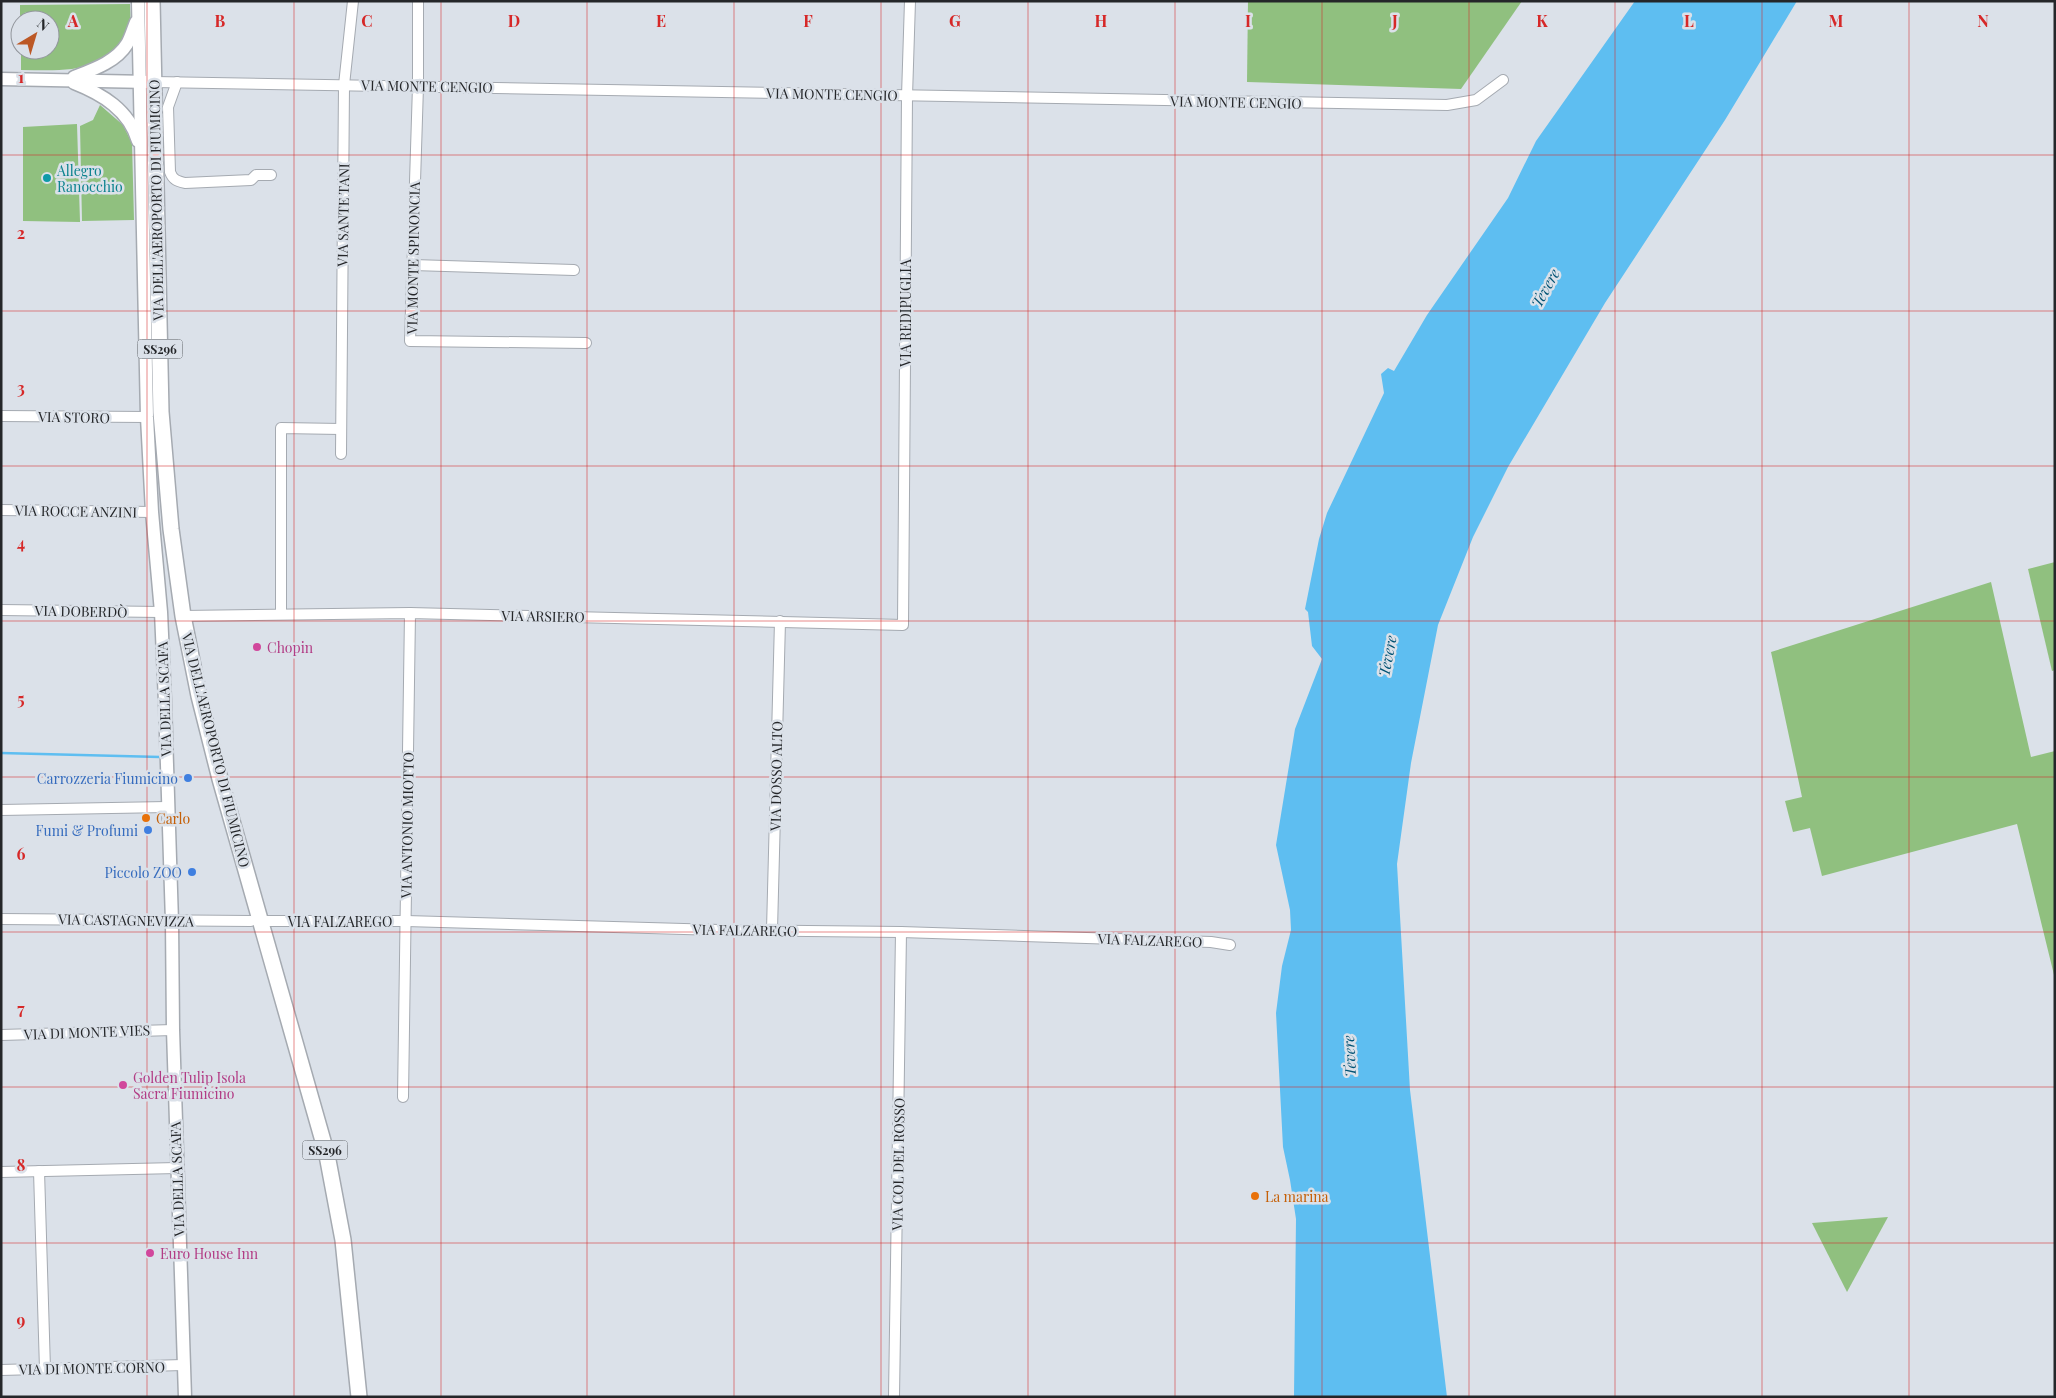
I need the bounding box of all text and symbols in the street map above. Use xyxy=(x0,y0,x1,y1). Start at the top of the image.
north arrow xyxy=(10,10,60,60)
text: A xyxy=(67,10,79,31)
text: B xyxy=(215,10,226,31)
text: C xyxy=(361,10,373,31)
text: D xyxy=(508,10,520,31)
text: E xyxy=(656,10,666,31)
text: F xyxy=(803,10,813,31)
text: G xyxy=(949,10,961,31)
text: H xyxy=(1095,10,1108,31)
text: I xyxy=(1245,10,1251,31)
text: J xyxy=(1391,10,1398,31)
text: K xyxy=(1536,10,1548,31)
text: L xyxy=(1684,10,1694,31)
text: M xyxy=(1829,10,1844,31)
text: N xyxy=(1977,10,1989,31)
text: N xyxy=(33,14,53,35)
text: 1 xyxy=(18,66,24,87)
street label: VIA MONTE CENGIO xyxy=(360,75,493,97)
street label: VIA DELL'AEROPORTO DI FIUMICINO xyxy=(144,79,168,322)
street label: VIA MONTE CENGIO xyxy=(765,83,898,105)
street label: VIA MONTE CENGIO xyxy=(1169,91,1302,113)
place label: Allegro Ranocchio xyxy=(56,161,123,196)
street label: VIA SANTE TANI xyxy=(333,163,353,268)
marker: Allegro Ranocchio xyxy=(41,172,53,184)
street label: VIA MONTE SPINONCIA xyxy=(402,182,424,335)
text: 2 xyxy=(17,222,25,243)
street label: VIA REDIPUGLIA xyxy=(896,259,915,368)
water label: Tevere xyxy=(1526,265,1564,311)
road number: SS296 xyxy=(138,339,182,358)
text: 3 xyxy=(17,377,25,398)
street label: VIA STORO xyxy=(37,407,110,427)
street label: VIA ROCCE ANZINI xyxy=(14,500,138,522)
text: 4 xyxy=(17,532,25,553)
street label: VIA DOBERDÒ xyxy=(33,601,128,621)
street label: VIA ARSIERO xyxy=(500,606,585,626)
street label: VIA DELL'AEROPORTO DI FIUMICINO xyxy=(177,630,254,869)
water label: Tevere xyxy=(1373,633,1401,678)
place label: Chopin xyxy=(267,638,314,657)
street label: VIA DELLA SCAFA xyxy=(152,641,176,758)
marker: Chopin xyxy=(251,641,263,653)
text: 5 xyxy=(17,688,25,709)
street label: VIA DOSSO ALTO xyxy=(766,721,786,832)
street label: VIA ANTONIO MIOTTO xyxy=(396,752,418,899)
place label: Carrozzeria Fiumicino xyxy=(37,769,178,788)
marker: Carrozzeria Fiumicino xyxy=(182,772,194,784)
place label: Carlo xyxy=(156,809,190,828)
marker: Carlo xyxy=(140,812,152,824)
place label: Fumi & Profumi xyxy=(36,821,138,840)
marker: Fumi & Profumi xyxy=(142,824,154,836)
text: 6 xyxy=(17,843,26,864)
place label: Piccolo ZOO xyxy=(104,863,182,882)
marker: Piccolo ZOO xyxy=(186,866,198,878)
street label: VIA CASTAGNEVIZZA xyxy=(57,909,194,931)
street label: VIA FALZAREGO xyxy=(287,912,392,931)
street label: VIA FALZAREGO xyxy=(692,920,797,940)
street label: VIA FALZAREGO xyxy=(1096,929,1203,951)
text: 7 xyxy=(17,998,25,1019)
street label: VIA DI MONTE VIES xyxy=(23,1020,150,1044)
water label: Tevere xyxy=(1338,1034,1360,1077)
place label: Golden Tulip Isola Sacra Fiumicino xyxy=(133,1068,246,1103)
marker: Golden Tulip Isola Sacra Fiumicino xyxy=(117,1079,129,1091)
street label: VIA COL DEL ROSSO xyxy=(887,1098,909,1231)
street label: VIA DELLA SCAFA xyxy=(165,1121,189,1238)
road number: SS296 xyxy=(302,1140,348,1160)
text: 8 xyxy=(17,1154,26,1175)
place label: La marina xyxy=(1265,1187,1329,1206)
marker: La marina xyxy=(1249,1190,1261,1202)
place label: Euro House Inn xyxy=(160,1244,259,1263)
marker: Euro House Inn xyxy=(144,1247,156,1259)
text: 9 xyxy=(17,1309,26,1330)
street label: VIA DI MONTE CORNO xyxy=(18,1357,165,1379)

